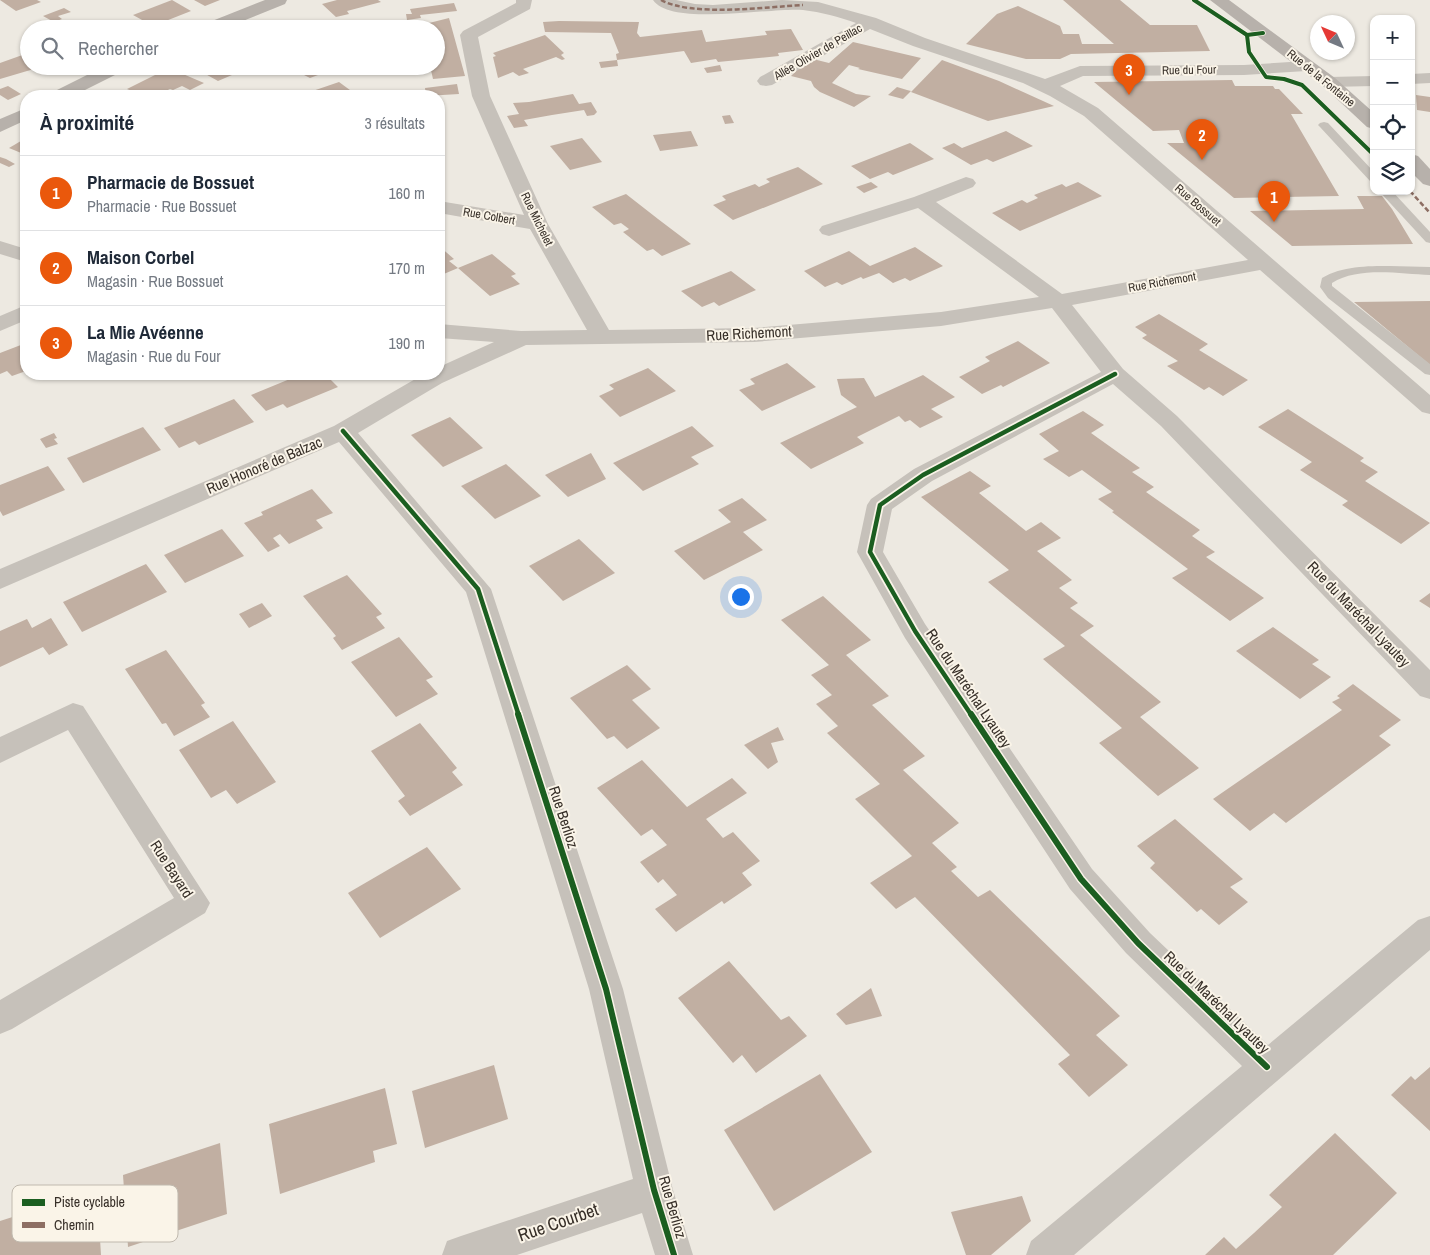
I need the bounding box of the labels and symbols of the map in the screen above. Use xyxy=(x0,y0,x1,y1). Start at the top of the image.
north arrow xyxy=(1310,15,1355,60)
street label: Allée Olivier de Peillac xyxy=(770,20,865,84)
street label: Rue de la Fontaine xyxy=(1284,46,1358,110)
pin: 3 xyxy=(1113,54,1145,95)
street label: Rue du Four xyxy=(1162,62,1217,78)
pin: 2 xyxy=(1186,119,1218,160)
street label: Rue Bossuet xyxy=(1171,180,1225,230)
pin: 1 xyxy=(1258,181,1290,222)
street label: Rue Michelet xyxy=(517,189,557,249)
street label: Rue Colbert xyxy=(462,204,516,228)
street label: Rue Richemont xyxy=(1127,268,1197,296)
street label: Rue Richemont xyxy=(706,320,793,346)
street label: Rue Honoré de Balzac xyxy=(203,431,325,499)
street label: Rue du Maréchal Lyautey xyxy=(1303,556,1416,672)
your location xyxy=(728,584,754,610)
street label: Rue du Maréchal Lyautey xyxy=(921,624,1017,752)
street label: Rue Berlioz xyxy=(544,783,584,851)
street label: Rue Bayard xyxy=(146,836,198,902)
street label: Rue du Maréchal Lyautey xyxy=(1159,946,1275,1059)
street label: Rue Berlioz xyxy=(654,1173,692,1241)
legend xyxy=(12,1185,178,1242)
text: Piste cyclable xyxy=(54,1193,125,1211)
street label: Rue Courbet xyxy=(514,1197,602,1247)
text: Chemin xyxy=(54,1216,94,1234)

